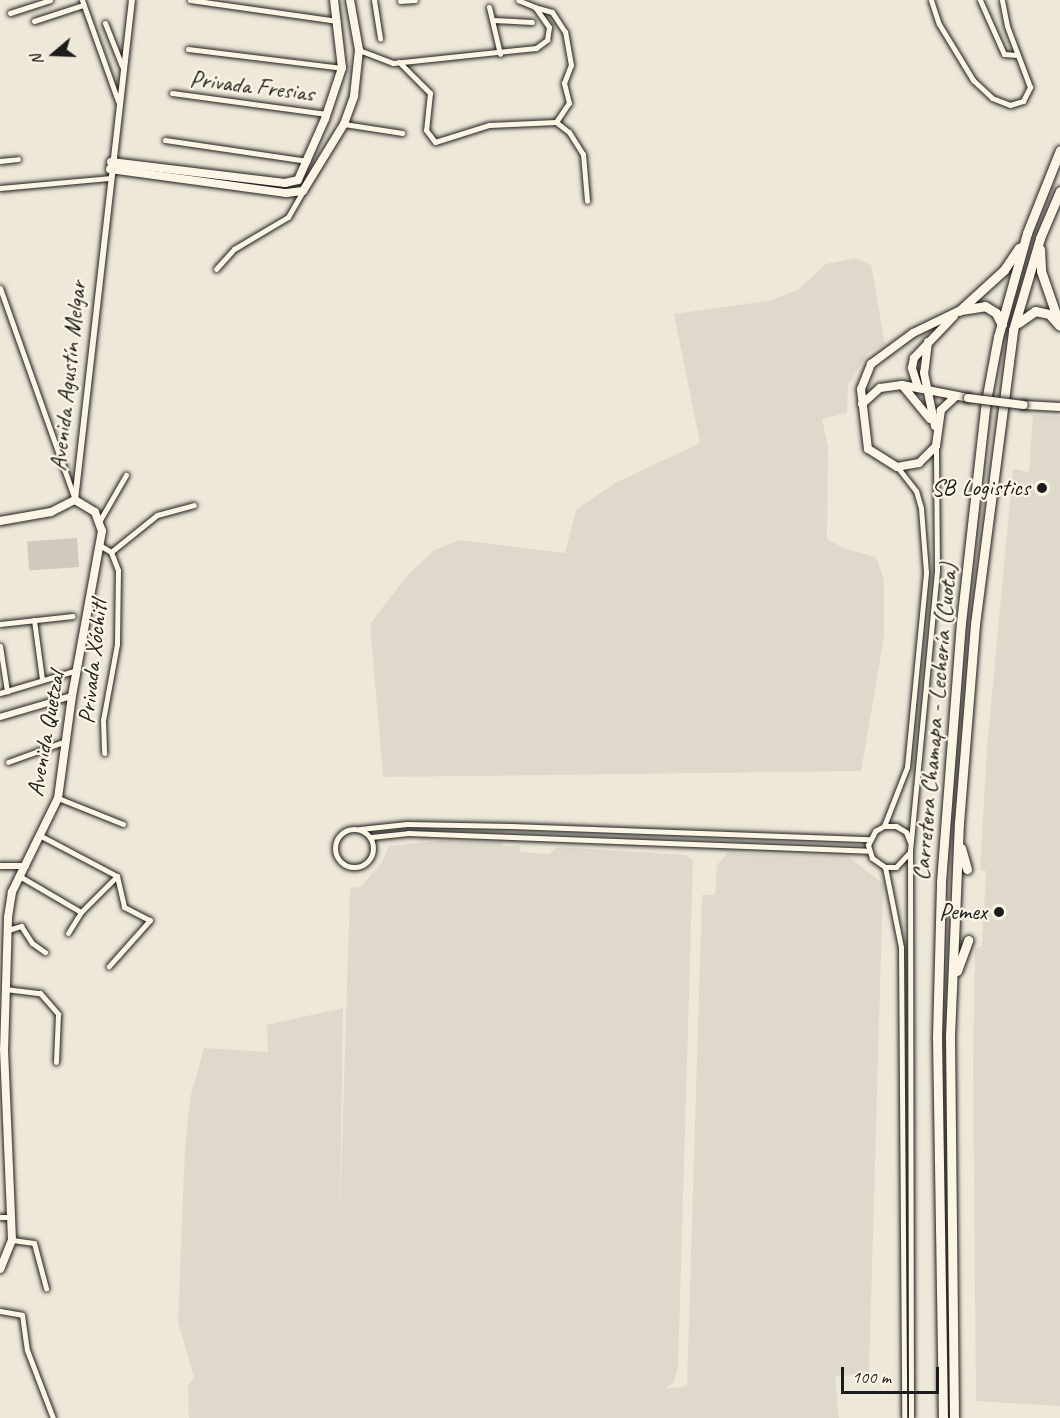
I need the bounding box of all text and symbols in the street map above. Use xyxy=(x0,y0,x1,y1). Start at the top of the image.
north arrow xyxy=(24,24,84,84)
text: N xyxy=(26,52,48,68)
street label: Privada Fresias xyxy=(188,64,316,108)
street label: Avenida Agustín Melgar xyxy=(44,280,92,472)
place label: SB Logistics xyxy=(931,474,1030,502)
marker: SB Logistics xyxy=(1035,481,1049,495)
street label: Carretera Chamapa - Lechería (Cuota) xyxy=(907,561,963,883)
street label: Privada Xóchitl xyxy=(72,599,114,725)
street label: Avenida Quetzal xyxy=(21,669,71,799)
place label: Pemex xyxy=(939,898,987,926)
marker: Pemex xyxy=(992,905,1006,919)
scale bar xyxy=(844,1355,942,1393)
text: 100 m xyxy=(852,1366,891,1388)

